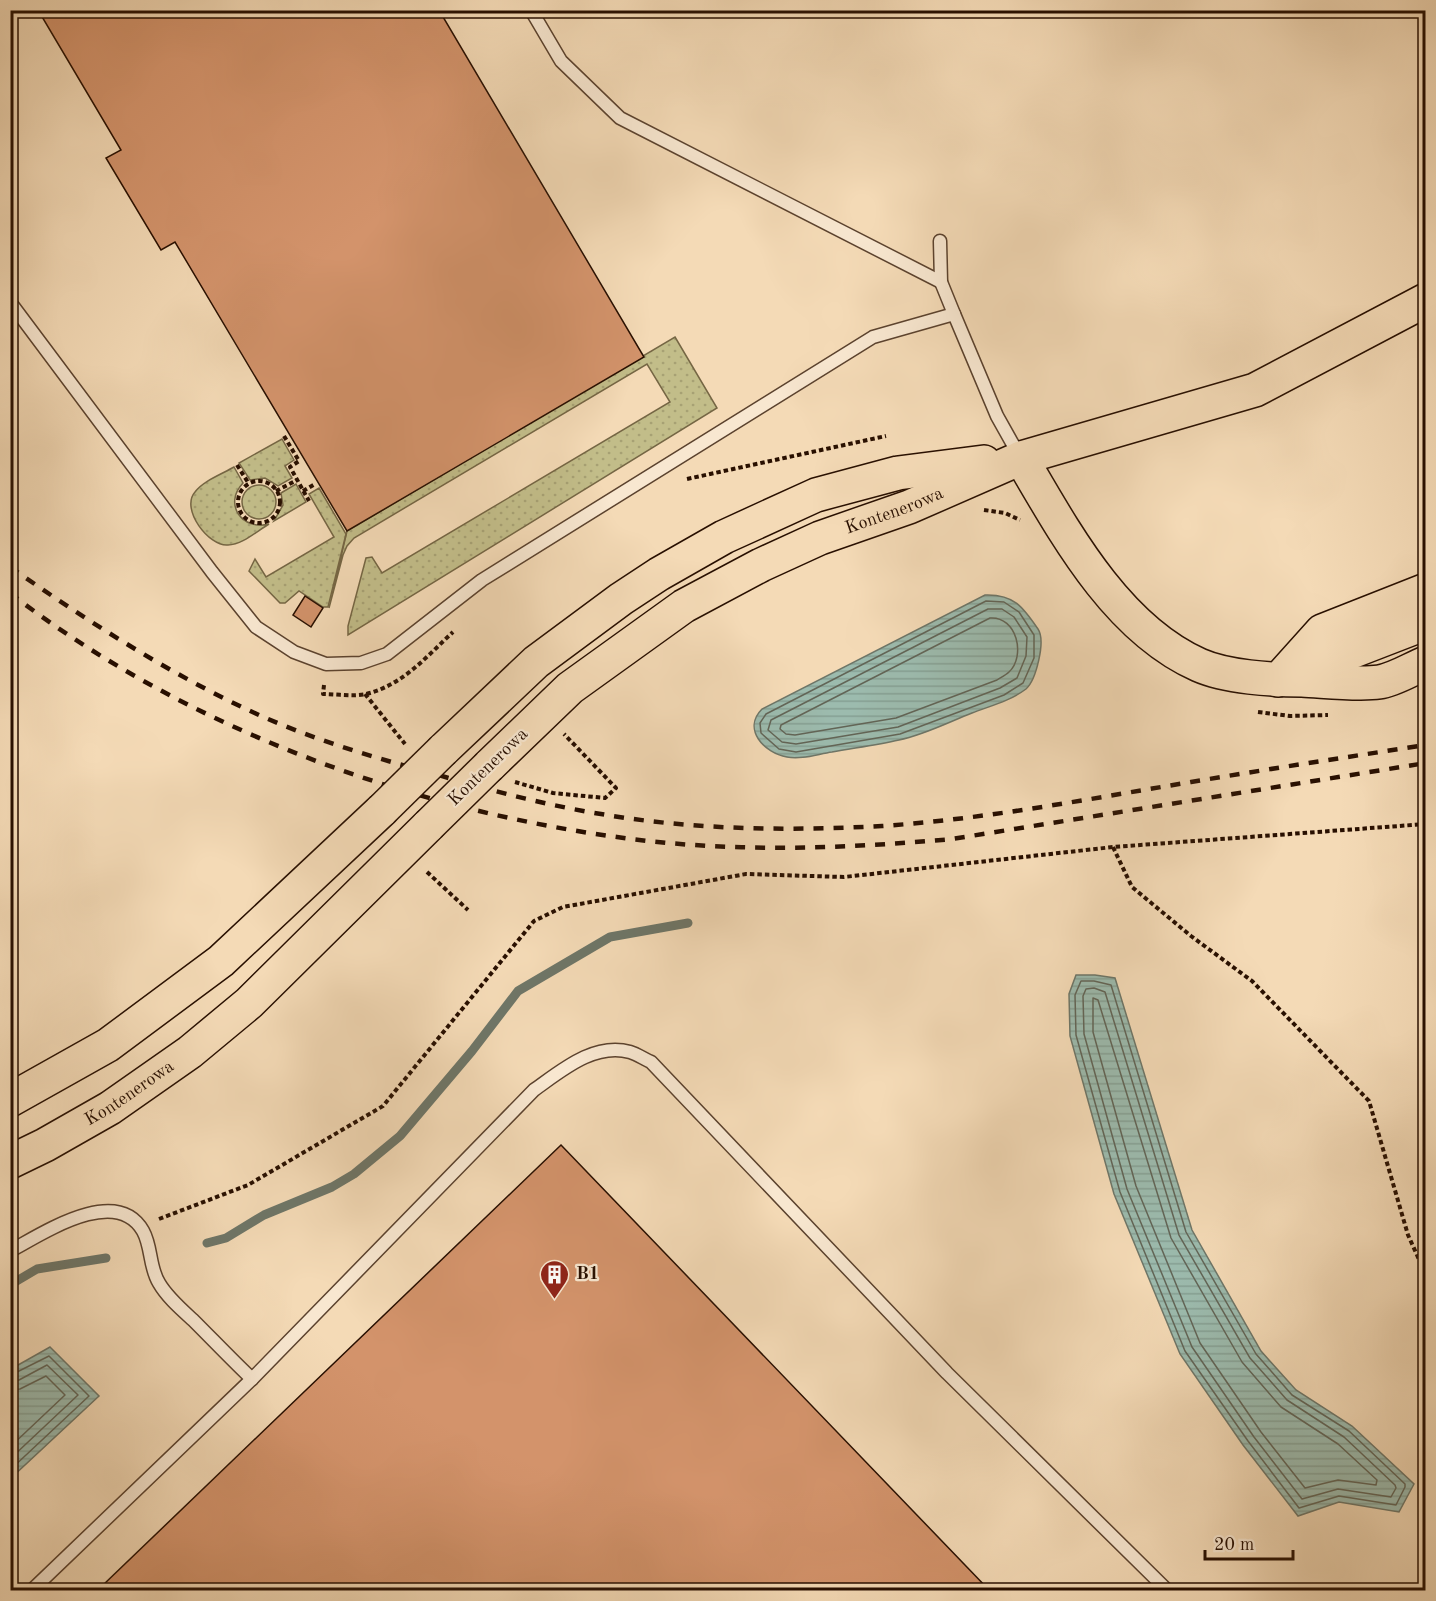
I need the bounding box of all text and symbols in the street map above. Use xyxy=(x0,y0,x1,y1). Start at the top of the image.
street label: Kontenerowa xyxy=(843,484,946,537)
street label: Kontenerowa xyxy=(445,725,531,809)
street label: Kontenerowa xyxy=(82,1057,177,1129)
building icon: B1 xyxy=(539,1258,571,1300)
place label: B1 xyxy=(576,1265,599,1283)
scale bar xyxy=(1205,1523,1294,1561)
text: 20 m xyxy=(1214,1536,1254,1554)

